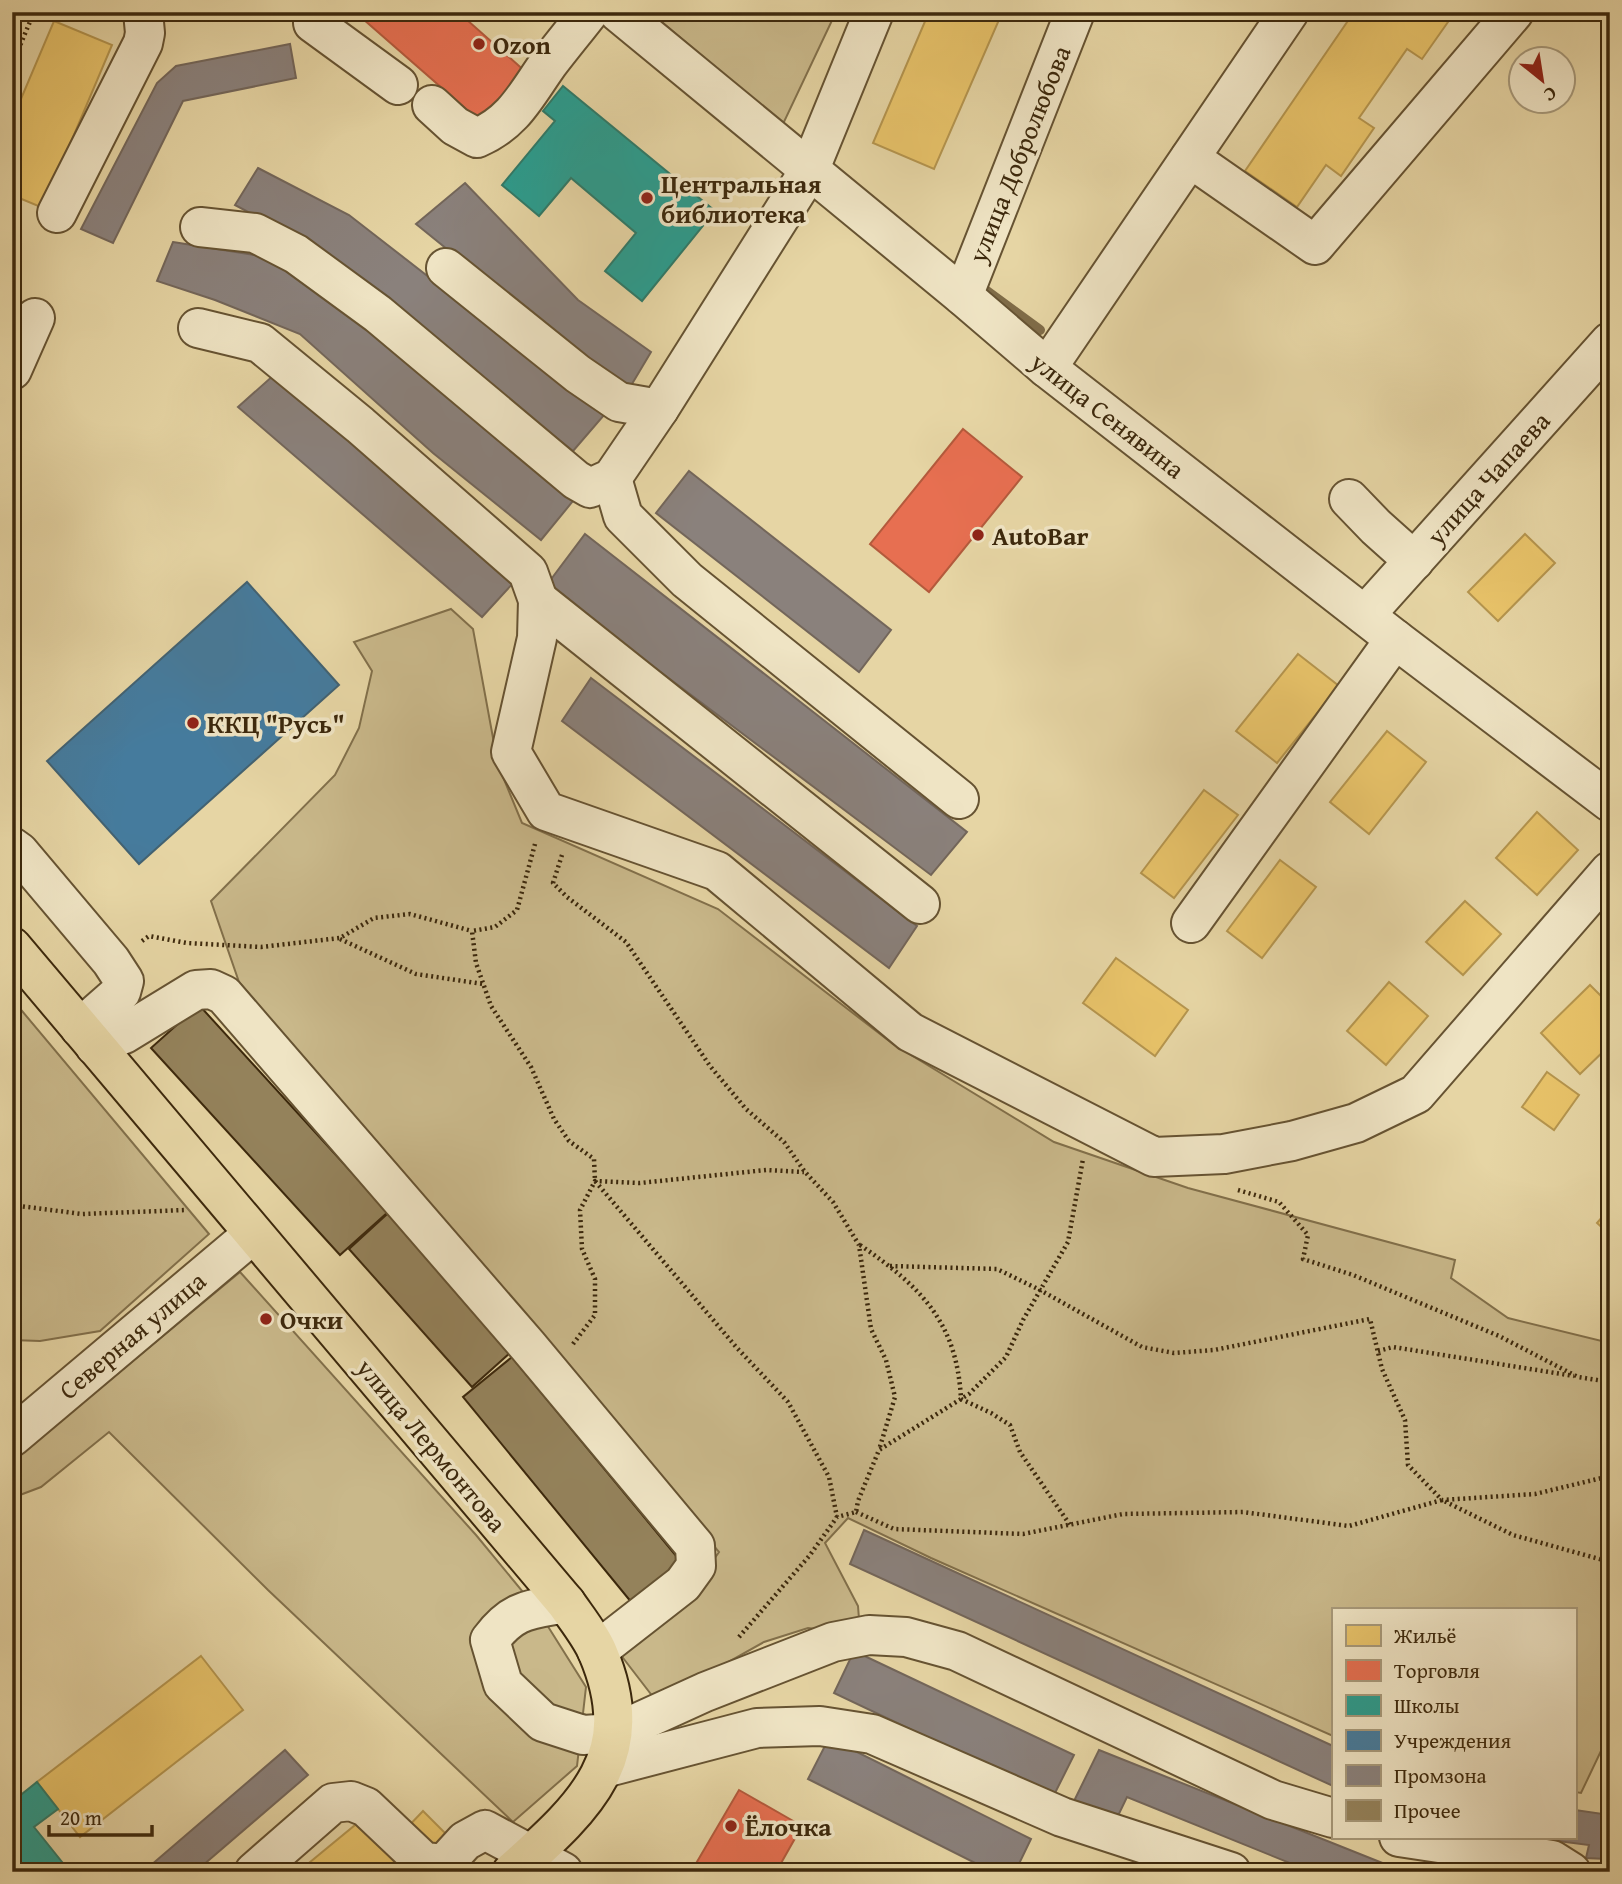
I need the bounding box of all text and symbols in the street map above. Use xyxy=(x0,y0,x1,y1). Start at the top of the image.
place label: Ozon xyxy=(493,25,552,64)
marker: Ozon xyxy=(471,36,487,52)
street label: улица Добролюбова xyxy=(957,39,1081,269)
north arrow xyxy=(1506,46,1576,116)
text: С xyxy=(1539,80,1562,110)
place label: Центральная библиотека xyxy=(661,164,821,233)
marker: Центральная библиотека xyxy=(639,190,655,206)
street label: улица Сенявина xyxy=(1022,342,1194,488)
street label: улица Чапаева xyxy=(1416,402,1559,554)
place label: AutoBar xyxy=(992,516,1089,555)
marker: AutoBar xyxy=(970,527,986,543)
place label: ККЦ "Русь" xyxy=(207,704,345,743)
marker: ККЦ "Русь" xyxy=(185,715,201,731)
street label: Северная улица xyxy=(50,1261,215,1408)
place label: Очки xyxy=(280,1300,343,1339)
marker: Очки xyxy=(258,1311,274,1327)
street label: улица Лермонтова xyxy=(347,1349,517,1541)
legend xyxy=(1332,1608,1576,1839)
text: Жильё xyxy=(1393,1620,1457,1651)
text: Торговля xyxy=(1394,1655,1480,1686)
text: Школы xyxy=(1394,1690,1460,1721)
text: Учреждения xyxy=(1394,1725,1512,1756)
text: Промзона xyxy=(1394,1760,1487,1791)
scale bar xyxy=(49,1793,152,1837)
text: Прочее xyxy=(1394,1795,1461,1826)
text: 20 m xyxy=(60,1802,102,1833)
place label: Ёлочка xyxy=(745,1807,832,1846)
marker: Ёлочка xyxy=(723,1818,739,1834)

